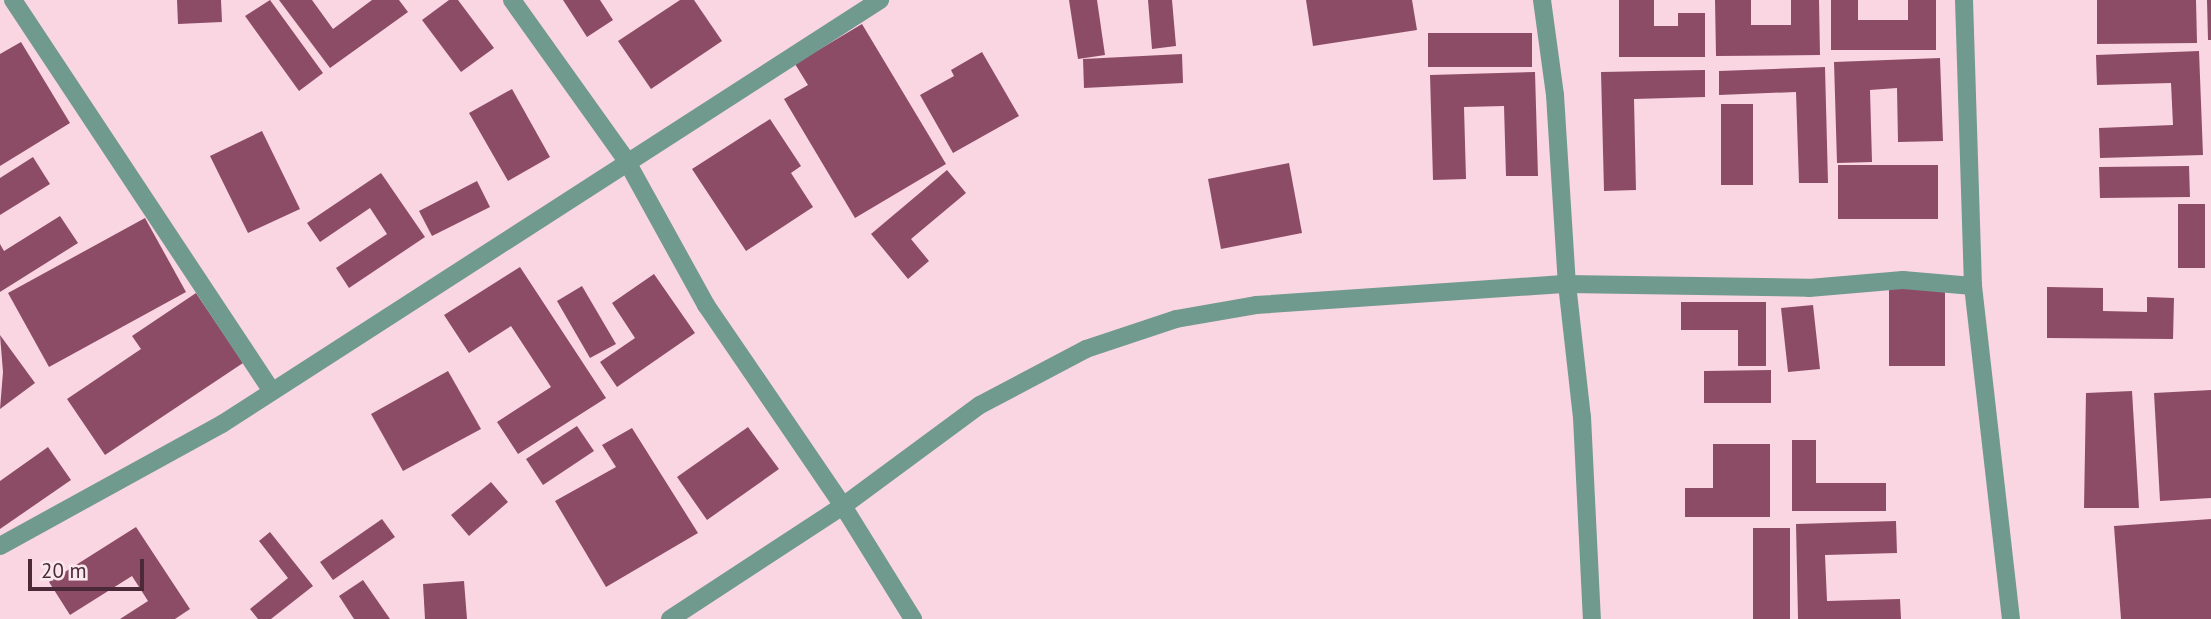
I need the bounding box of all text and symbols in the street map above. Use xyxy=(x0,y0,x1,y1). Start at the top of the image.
scale bar xyxy=(32,546,147,590)
text: 20 m xyxy=(41,557,87,584)

